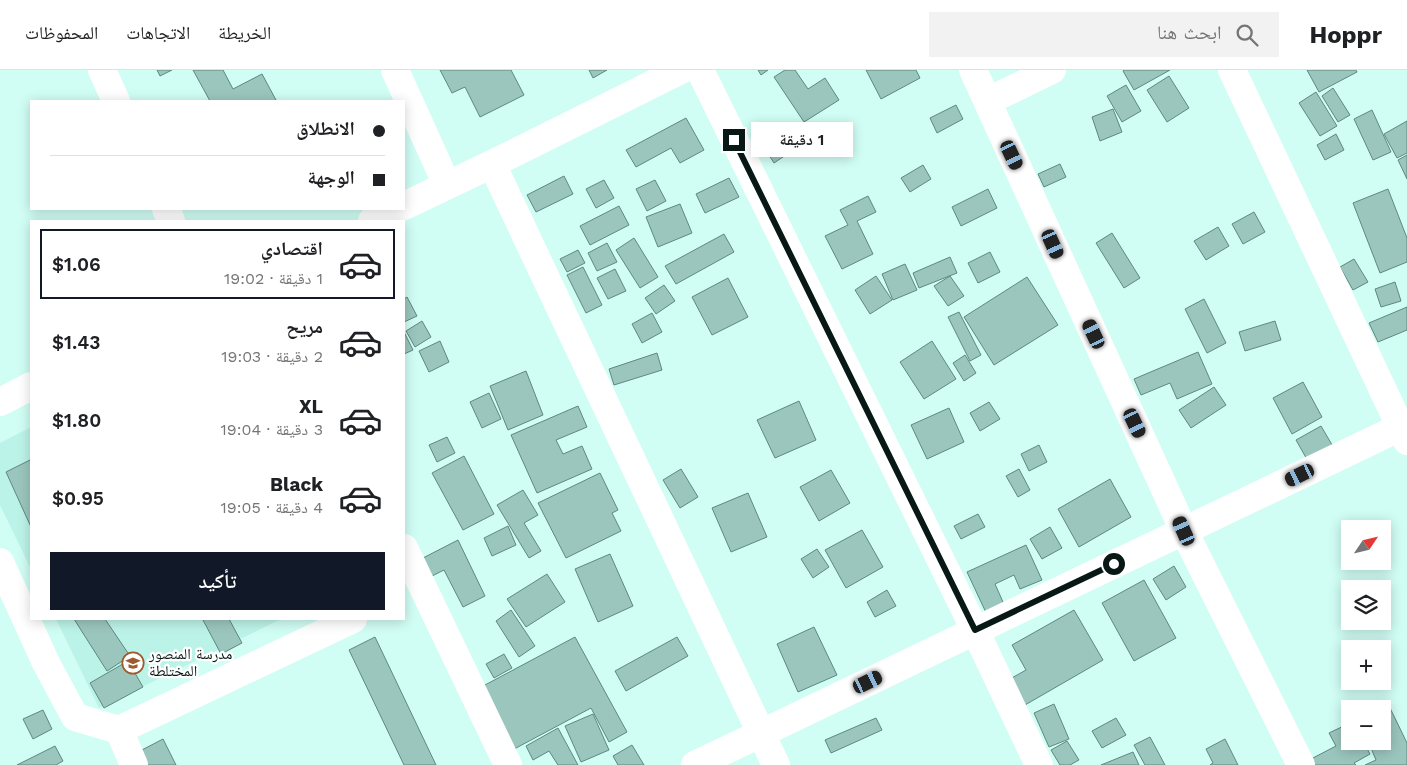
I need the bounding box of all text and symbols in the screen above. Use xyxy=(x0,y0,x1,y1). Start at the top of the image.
search box xyxy=(929,12,1279,57)
text: ابحث هنا xyxy=(1157,21,1221,44)
icon: search xyxy=(1233,21,1261,49)
text: Hoppr xyxy=(1309,21,1382,49)
text: المحفوظات xyxy=(25,22,98,43)
text: الاتجاهات xyxy=(126,22,190,43)
text: الخريطة xyxy=(218,22,271,43)
text: الانطلاق xyxy=(296,117,355,140)
callout: 1 دقيقة xyxy=(752,122,854,158)
route end xyxy=(723,129,745,151)
text: 1 دقيقة xyxy=(780,130,824,149)
car xyxy=(998,138,1025,172)
text: الوجهة xyxy=(307,166,355,189)
car xyxy=(1040,227,1065,261)
text: اقتصادي xyxy=(261,237,323,260)
icon: car xyxy=(338,242,383,287)
text: $1.06 xyxy=(52,253,101,276)
text: 1 دقيقة · 19:02 xyxy=(224,269,323,288)
text: مريح xyxy=(286,315,323,338)
car xyxy=(1080,317,1107,351)
icon: car xyxy=(338,320,383,365)
text: $1.43 xyxy=(52,331,100,354)
text: 2 دقيقة · 19:03 xyxy=(221,347,323,366)
text: XL xyxy=(299,395,323,418)
icon: car xyxy=(338,398,383,443)
car xyxy=(1121,406,1148,440)
text: $1.80 xyxy=(52,409,101,432)
text: 3 دقيقة · 19:04 xyxy=(221,420,323,439)
car xyxy=(1283,462,1316,488)
text: Black xyxy=(270,473,323,496)
icon: car xyxy=(338,476,383,521)
text: $0.95 xyxy=(52,487,104,510)
text: 4 دقيقة · 19:05 xyxy=(221,498,323,517)
car xyxy=(1171,514,1196,548)
north arrow xyxy=(1341,520,1391,570)
map controls xyxy=(1341,520,1391,750)
button: تأكيد xyxy=(50,552,385,610)
route start xyxy=(1103,553,1125,575)
button: layers xyxy=(1341,580,1391,630)
button: + xyxy=(1341,640,1391,690)
place label: مدرسة المنصور المختلطة xyxy=(148,645,232,680)
school or university icon: مدرسة المنصور المختلطة xyxy=(121,651,145,675)
car xyxy=(851,669,884,695)
button: − xyxy=(1341,700,1391,750)

